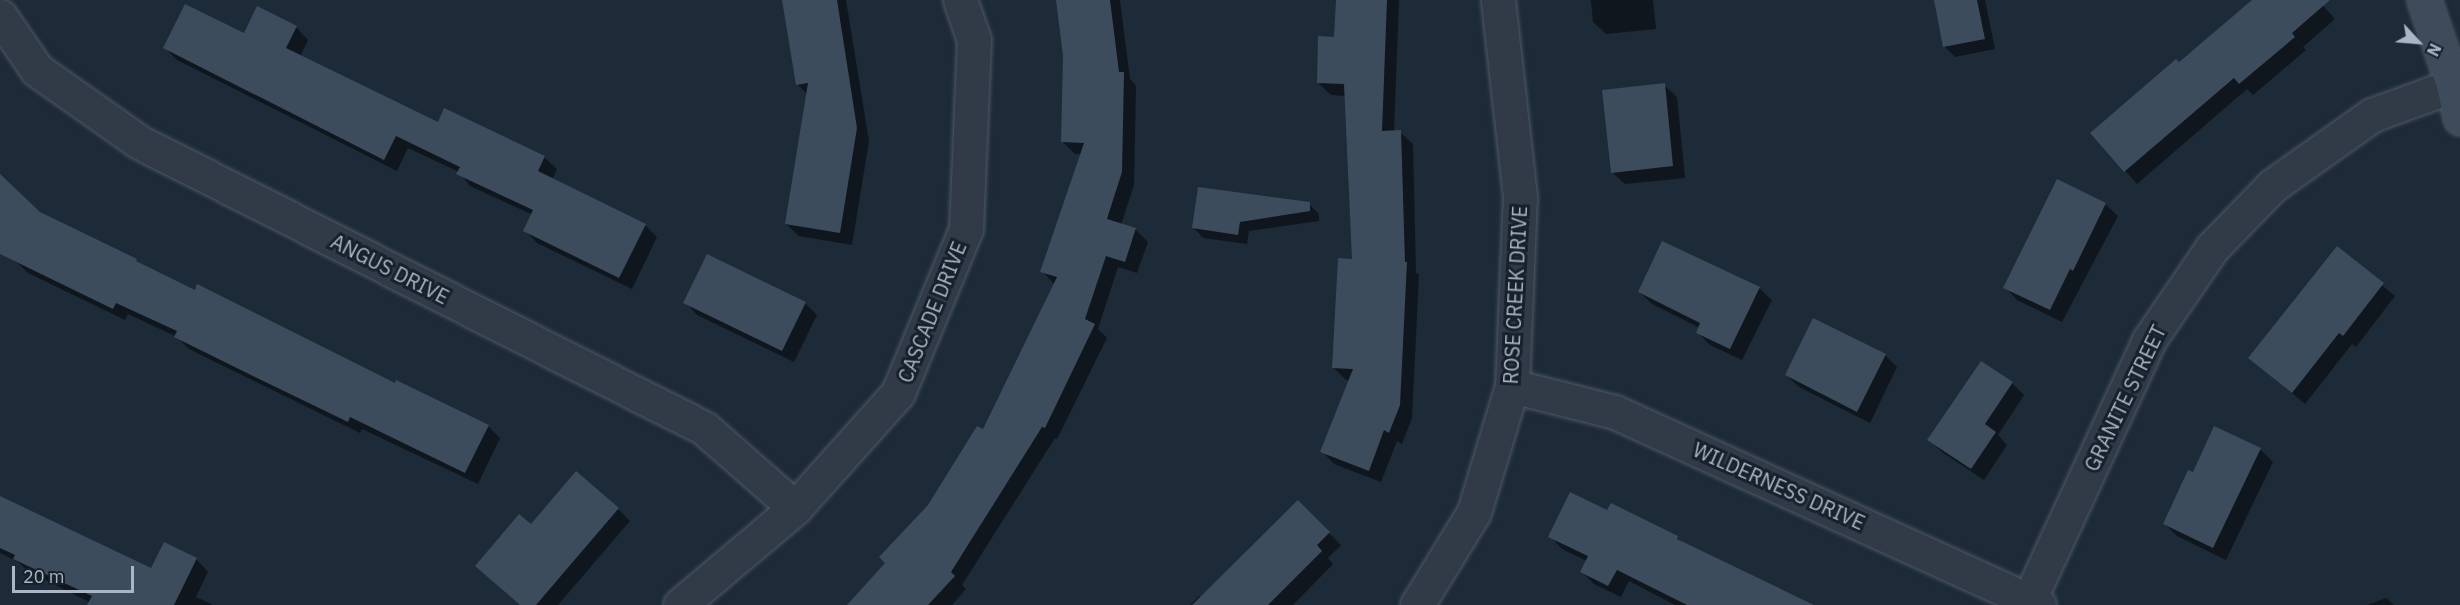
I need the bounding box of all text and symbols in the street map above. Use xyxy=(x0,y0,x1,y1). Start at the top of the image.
north arrow xyxy=(2388,12,2448,72)
text: N xyxy=(2423,40,2446,59)
street label: ROSE CREEK DRIVE xyxy=(1498,205,1532,385)
street label: ANGUS DRIVE xyxy=(327,229,453,309)
street label: CASCADE DRIVE xyxy=(893,238,971,386)
street label: GRANITE STREET xyxy=(2079,321,2171,475)
street label: WILDERNESS DRIVE xyxy=(1689,437,1869,535)
scale bar xyxy=(15,554,136,592)
text: 20 m xyxy=(23,565,65,588)

